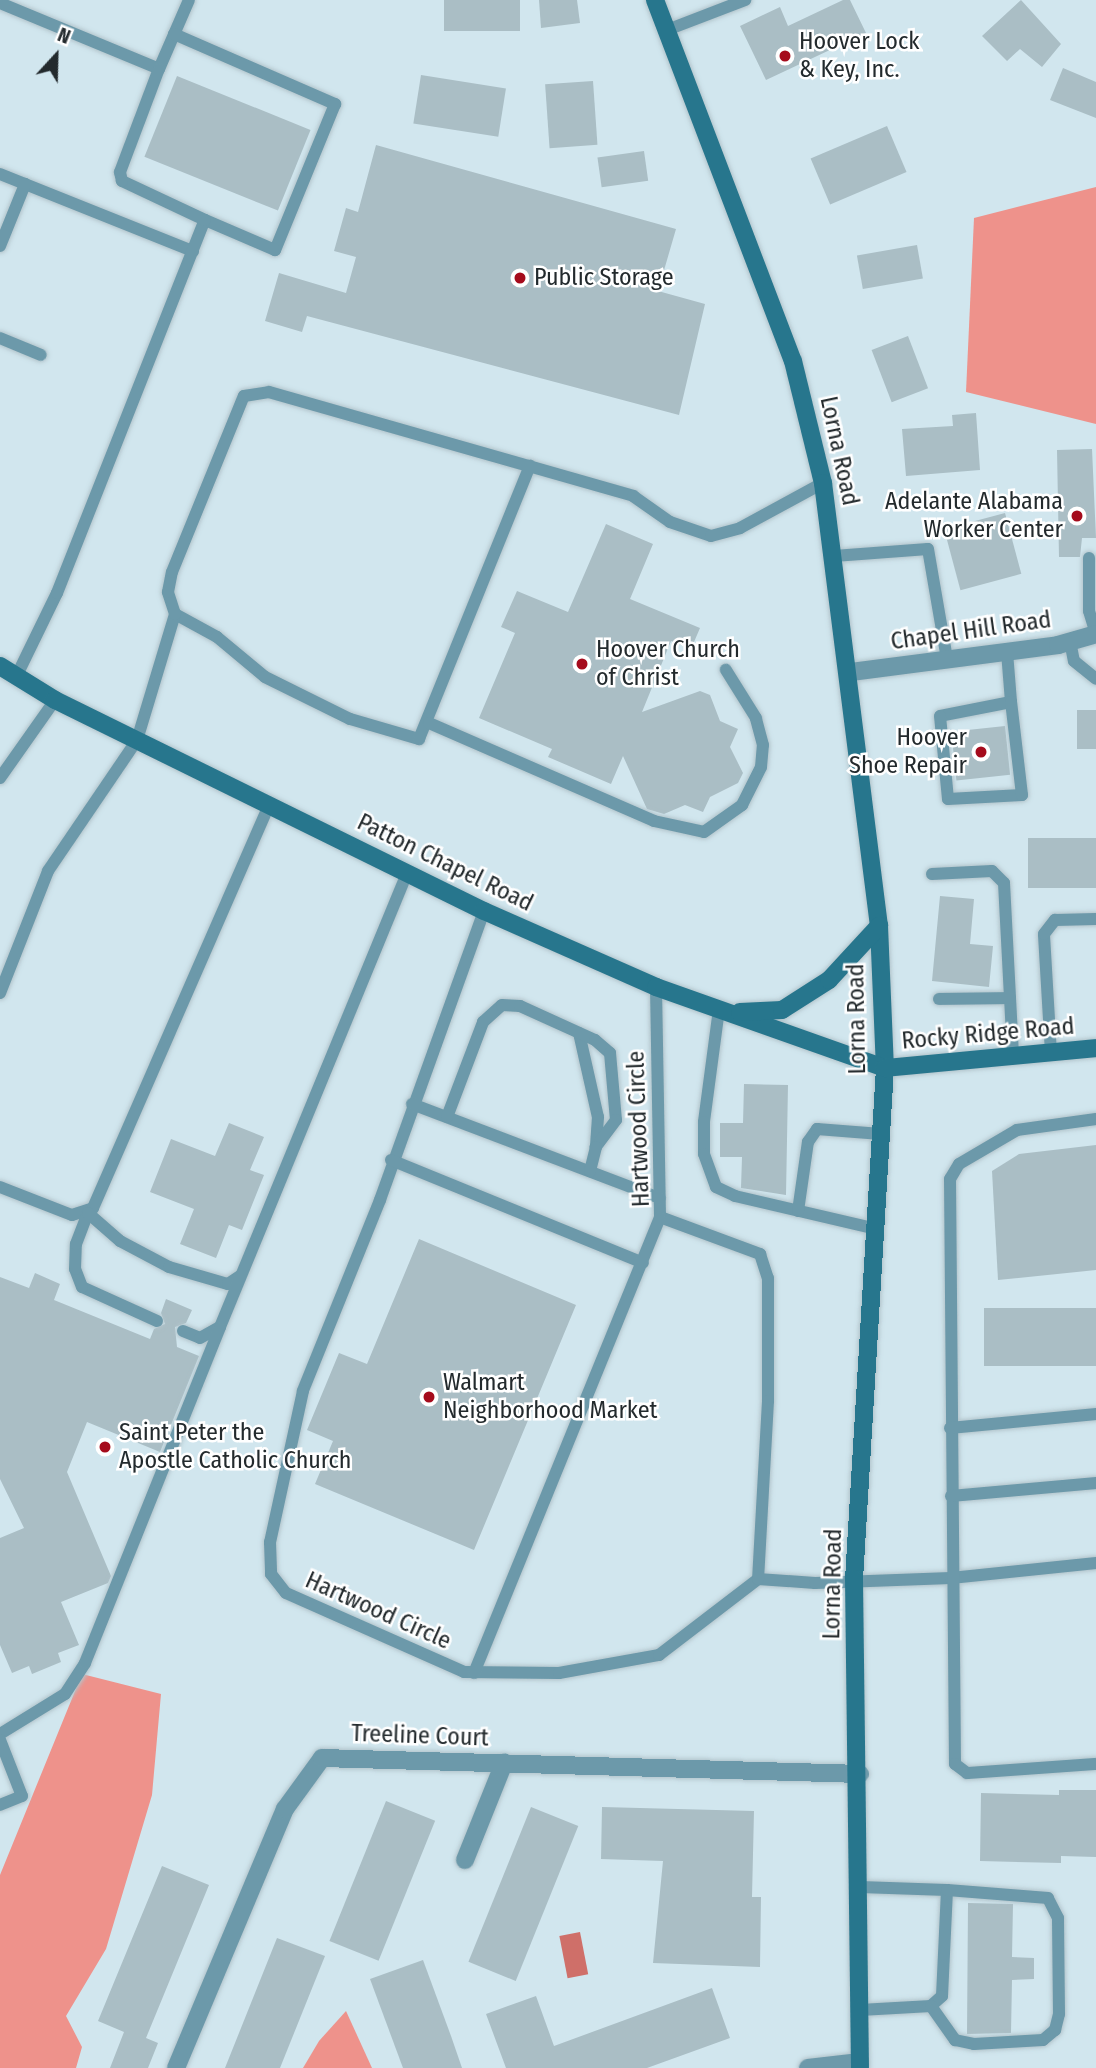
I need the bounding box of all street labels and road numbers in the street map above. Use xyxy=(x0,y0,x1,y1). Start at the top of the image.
street label: Lorna Road xyxy=(813,394,865,508)
street label: Chapel Hill Road xyxy=(889,605,1053,657)
street label: Patton Chapel Road xyxy=(352,808,538,918)
street label: Lorna Road xyxy=(842,963,872,1075)
street label: Rocky Ridge Road xyxy=(900,1012,1076,1056)
street label: Hartwood Circle xyxy=(622,1050,656,1208)
street label: Lorna Road xyxy=(818,1528,848,1640)
street label: Hartwood Circle xyxy=(301,1566,455,1656)
street label: Treeline Court xyxy=(351,1719,489,1753)

